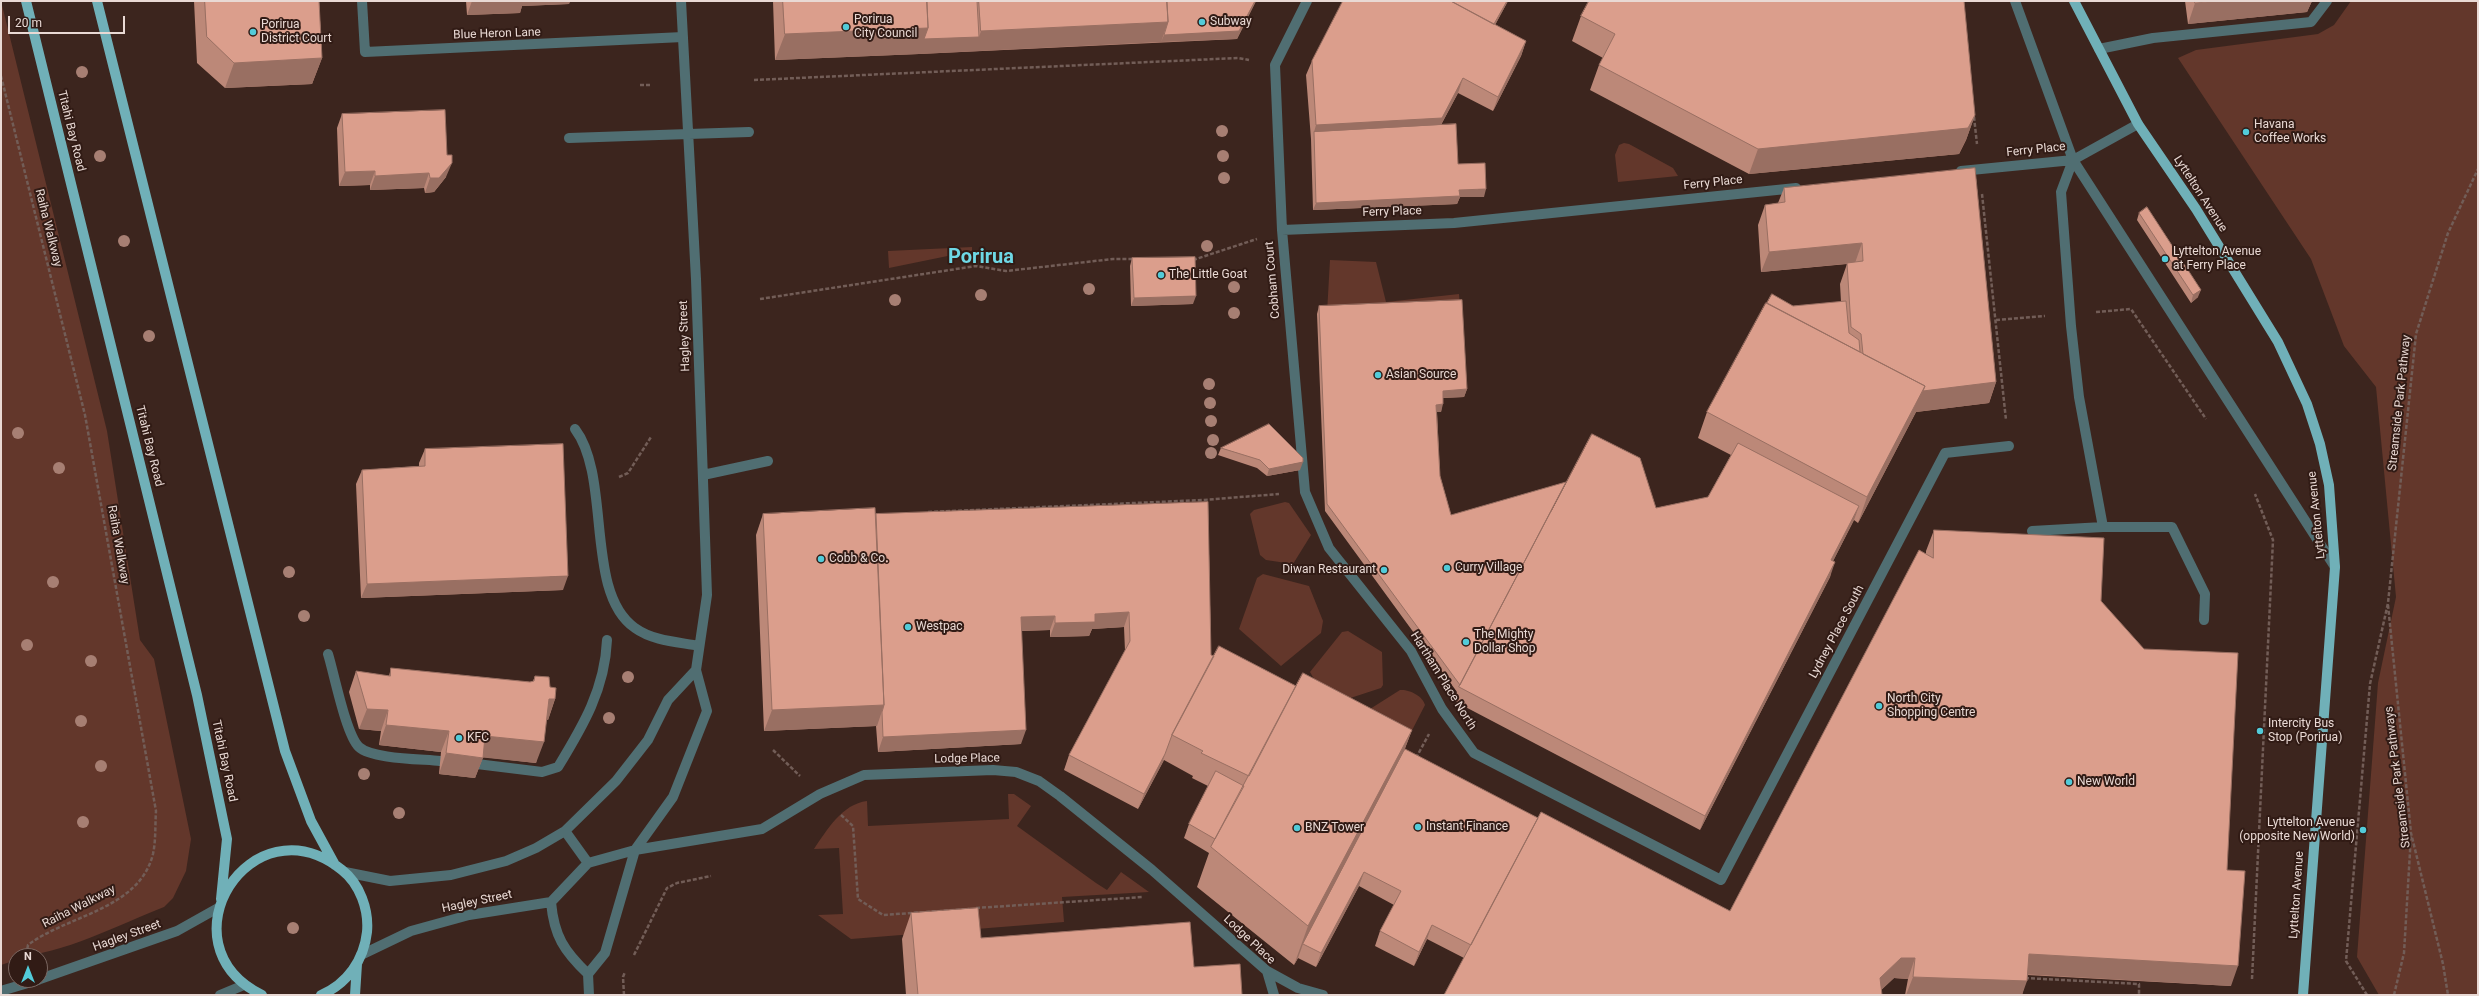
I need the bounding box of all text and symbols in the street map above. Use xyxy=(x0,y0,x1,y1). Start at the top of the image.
scale bar xyxy=(10,8,127,34)
place label: Porirua City Council xyxy=(854,13,917,41)
place label: Subway xyxy=(1210,15,1252,29)
text: 20 m xyxy=(15,16,42,30)
marker: Subway xyxy=(1197,17,1207,27)
place label: Porirua District Court xyxy=(261,18,332,46)
marker: Porirua City Council xyxy=(841,22,851,32)
street label: Blue Heron Lane xyxy=(453,25,541,43)
marker: Porirua District Court xyxy=(248,27,258,37)
street label: Titahi Bay Road xyxy=(54,89,88,173)
place label: Havana Coffee Works xyxy=(2254,118,2326,146)
marker: Havana Coffee Works xyxy=(2241,127,2251,137)
street label: Ferry Place xyxy=(2006,140,2066,160)
street label: Lyttelton Avenue xyxy=(2170,153,2230,235)
street label: Ferry Place xyxy=(1683,173,1743,193)
street label: Raiha Walkway xyxy=(31,187,65,269)
street label: Ferry Place xyxy=(1362,204,1422,220)
street label: Cobham Court xyxy=(1262,241,1284,319)
place label: Lyttelton Avenue at Ferry Place xyxy=(2173,245,2261,273)
district label: Porirua xyxy=(948,246,1014,270)
marker: Lyttelton Avenue at Ferry Place xyxy=(2160,254,2170,264)
place label: The Little Goat xyxy=(1169,268,1247,282)
marker: The Little Goat xyxy=(1156,270,1166,280)
street label: Hagley Street xyxy=(677,300,693,372)
street label: Streamside Park Pathway xyxy=(2386,334,2414,472)
place label: Asian Source xyxy=(1386,368,1456,382)
marker: Asian Source xyxy=(1373,370,1383,380)
street label: Titahi Bay Road xyxy=(132,404,166,488)
street label: Lyttelton Avenue xyxy=(2305,470,2329,560)
street label: Raiha Walkway xyxy=(104,504,132,586)
place label: Cobb & Co. xyxy=(829,552,888,566)
marker: Cobb & Co. xyxy=(816,554,826,564)
place label: Curry Village xyxy=(1455,561,1522,575)
place label: Diwan Restaurant xyxy=(1282,563,1376,577)
marker: Curry Village xyxy=(1442,563,1452,573)
marker: Diwan Restaurant xyxy=(1379,565,1389,575)
street label: Lydney Place South xyxy=(1806,583,1868,681)
place label: Westpac xyxy=(916,620,962,634)
marker: Westpac xyxy=(903,622,913,632)
place label: The Mighty Dollar Shop xyxy=(1474,628,1535,656)
street label: Hartham Place North xyxy=(1407,629,1479,733)
marker: The Mighty Dollar Shop xyxy=(1461,637,1471,647)
place label: North City Shopping Centre xyxy=(1887,692,1975,720)
marker: North City Shopping Centre xyxy=(1874,701,1884,711)
street label: Streamside Park Pathways xyxy=(2382,705,2414,849)
place label: Intercity Bus Stop (Porirua) xyxy=(2268,717,2342,745)
street label: Titahi Bay Road xyxy=(208,719,240,803)
marker: Intercity Bus Stop (Porirua) xyxy=(2255,726,2265,736)
place label: KFC xyxy=(467,731,489,745)
marker: KFC xyxy=(454,733,464,743)
street label: Lodge Place xyxy=(934,751,1000,767)
place label: New World xyxy=(2077,775,2135,789)
marker: New World xyxy=(2064,777,2074,787)
place label: Lyttelton Avenue (opposite New World) xyxy=(2239,816,2355,844)
place label: Instant Finance xyxy=(1426,820,1508,834)
place label: BNZ Tower xyxy=(1305,821,1364,835)
marker: Instant Finance xyxy=(1413,822,1423,832)
marker: BNZ Tower xyxy=(1292,823,1302,833)
marker: Lyttelton Avenue (opposite New World) xyxy=(2358,825,2368,835)
street label: Lyttelton Avenue xyxy=(2287,851,2307,939)
street label: Raiha Walkway xyxy=(40,882,118,932)
street label: Hagley Street xyxy=(441,888,513,916)
street label: Lodge Place xyxy=(1220,912,1278,968)
street label: Hagley Street xyxy=(91,917,163,955)
north arrow xyxy=(8,948,48,988)
text: N xyxy=(24,950,32,963)

